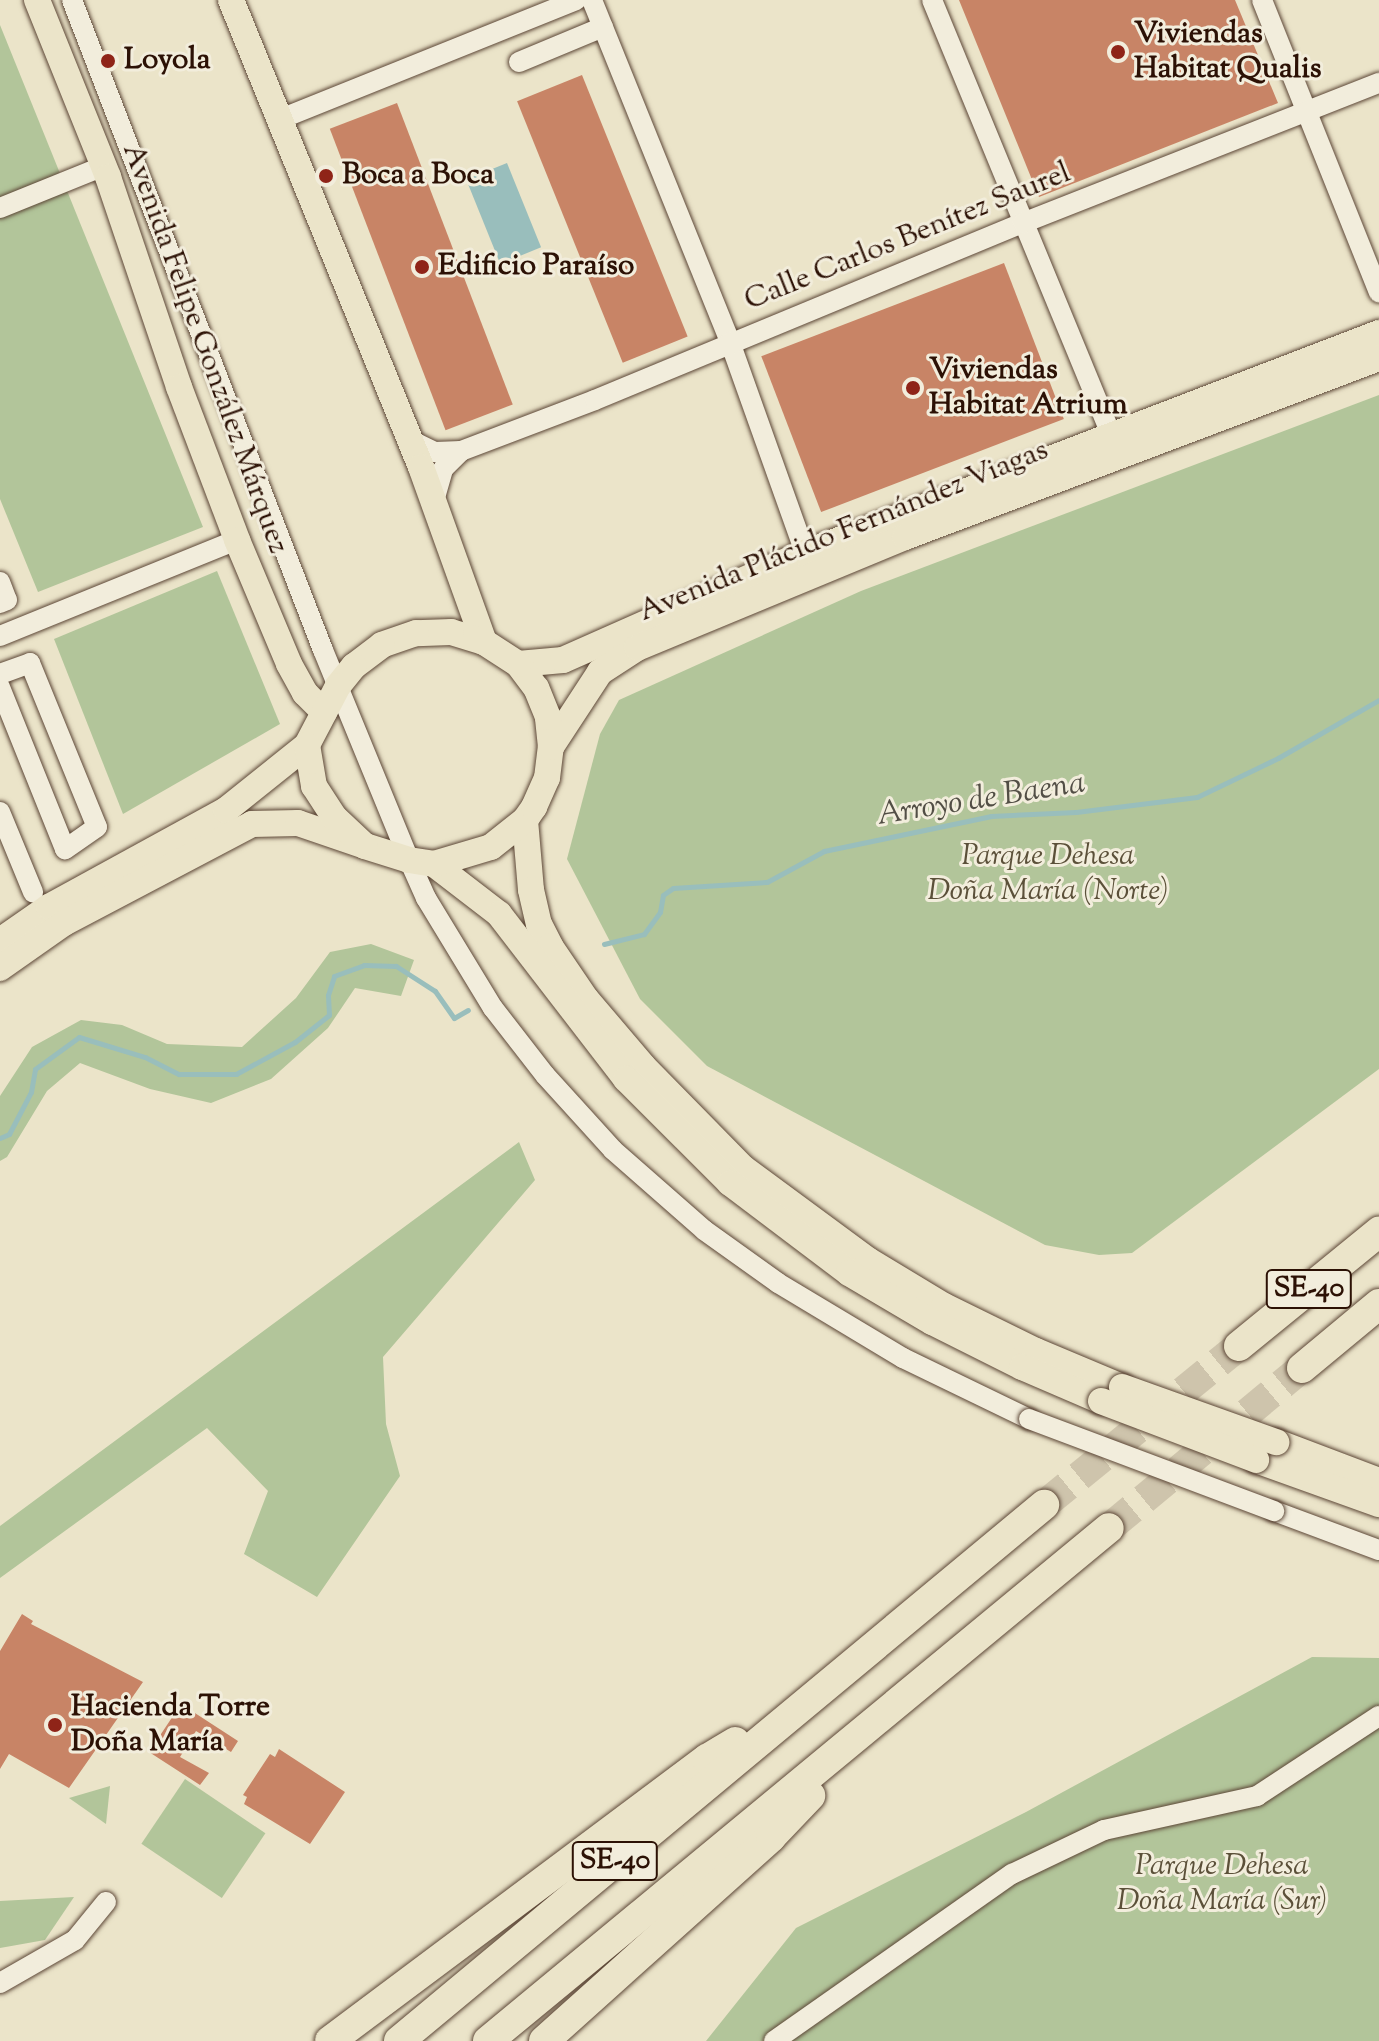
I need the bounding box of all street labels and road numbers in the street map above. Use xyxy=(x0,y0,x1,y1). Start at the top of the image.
street label: Avenida Felipe González Márquez xyxy=(113,139,295,559)
street label: Calle Carlos Benítez Saurel xyxy=(740,156,1076,320)
street label: Avenida Plácido Fernández Viagas xyxy=(634,433,1054,631)
road number: SE-40 xyxy=(1265,1265,1353,1313)
road number: SE-40 xyxy=(571,1837,659,1885)

